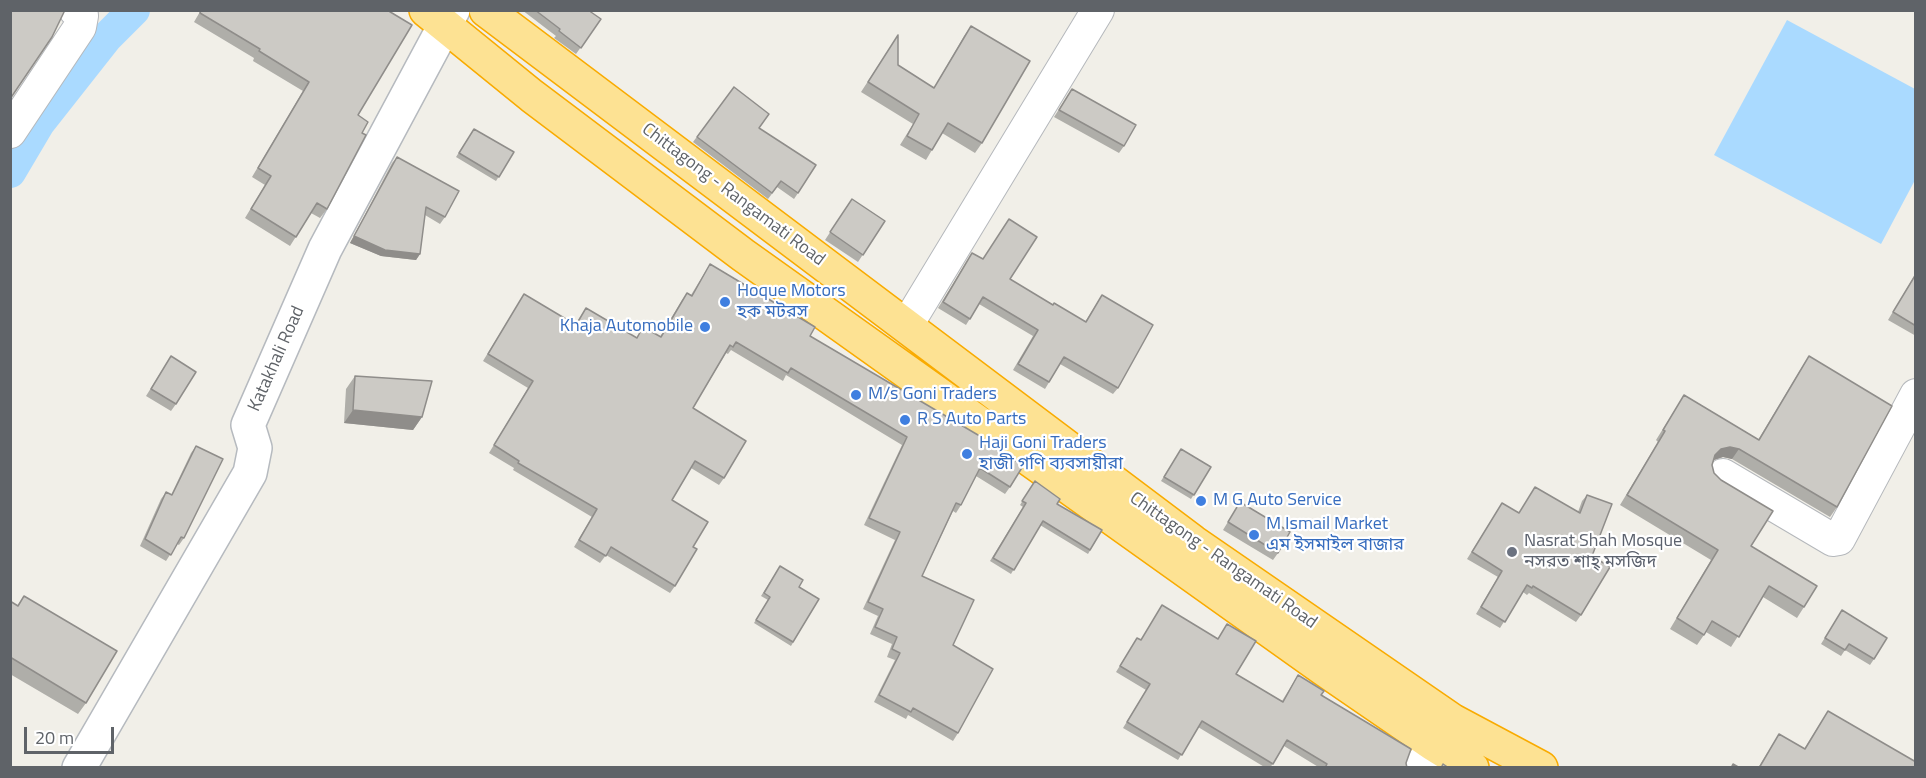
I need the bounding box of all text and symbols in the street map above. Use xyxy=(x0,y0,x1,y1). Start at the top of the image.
street label: Chittagong - Rangamati Road xyxy=(637,119,829,271)
place label: Hoque Motors হক মটরস xyxy=(737,281,846,324)
marker: Hoque Motors হক মটরস xyxy=(718,295,732,309)
street label: Katakhali Road xyxy=(244,303,310,415)
place label: Khaja Automobile xyxy=(560,316,693,338)
marker: Khaja Automobile xyxy=(698,320,712,334)
place label: M/s Goni Traders xyxy=(868,384,997,406)
marker: M/s Goni Traders xyxy=(849,388,863,402)
place label: R S Auto Parts xyxy=(917,409,1026,431)
marker: R S Auto Parts xyxy=(898,413,912,427)
place label: Haji Goni Traders হাজী গণি ব্যবসায়ীরা xyxy=(979,433,1123,476)
marker: Haji Goni Traders হাজী গণি ব্যবসায়ীরা xyxy=(960,447,974,461)
street label: Chittagong - Rangamati Road xyxy=(1125,488,1321,634)
place label: M G Auto Service xyxy=(1213,490,1342,512)
marker: M G Auto Service xyxy=(1194,494,1208,508)
place label: M Ismail Market এম ইসমাইল বাজার xyxy=(1266,514,1404,556)
marker: M Ismail Market এম ইসমাইল বাজার xyxy=(1247,528,1261,542)
place label: Nasrat Shah Mosque নসরত শাহ্‌ মসজিদ xyxy=(1524,531,1682,574)
marker: Nasrat Shah Mosque নসরত শাহ্‌ মসজিদ xyxy=(1505,545,1519,559)
scale bar xyxy=(27,715,117,753)
text: 20 m xyxy=(35,724,74,751)

